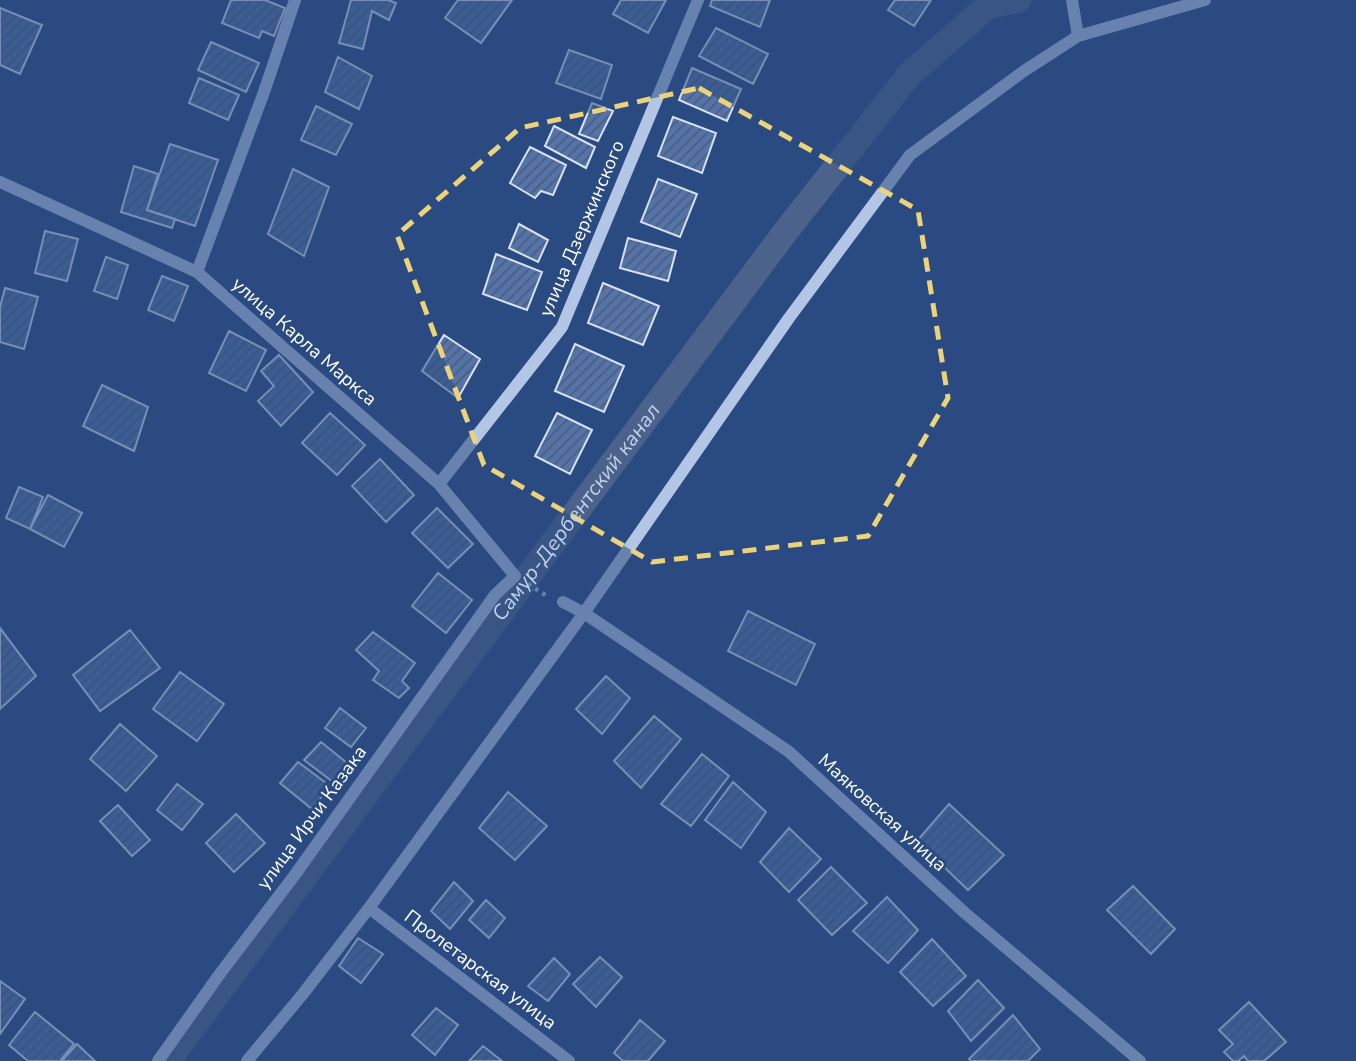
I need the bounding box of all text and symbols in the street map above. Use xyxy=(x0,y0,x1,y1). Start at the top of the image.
street label: улица Дзержинского xyxy=(533,136,631,321)
street label: улица Карла Маркса xyxy=(226,271,382,412)
water label: Самур-Дербентский канал xyxy=(485,397,667,627)
street label: улица Ирчи Казака xyxy=(251,740,373,895)
street label: Маяковская улица xyxy=(812,748,952,878)
street label: Пролетарская улица xyxy=(399,904,562,1036)

